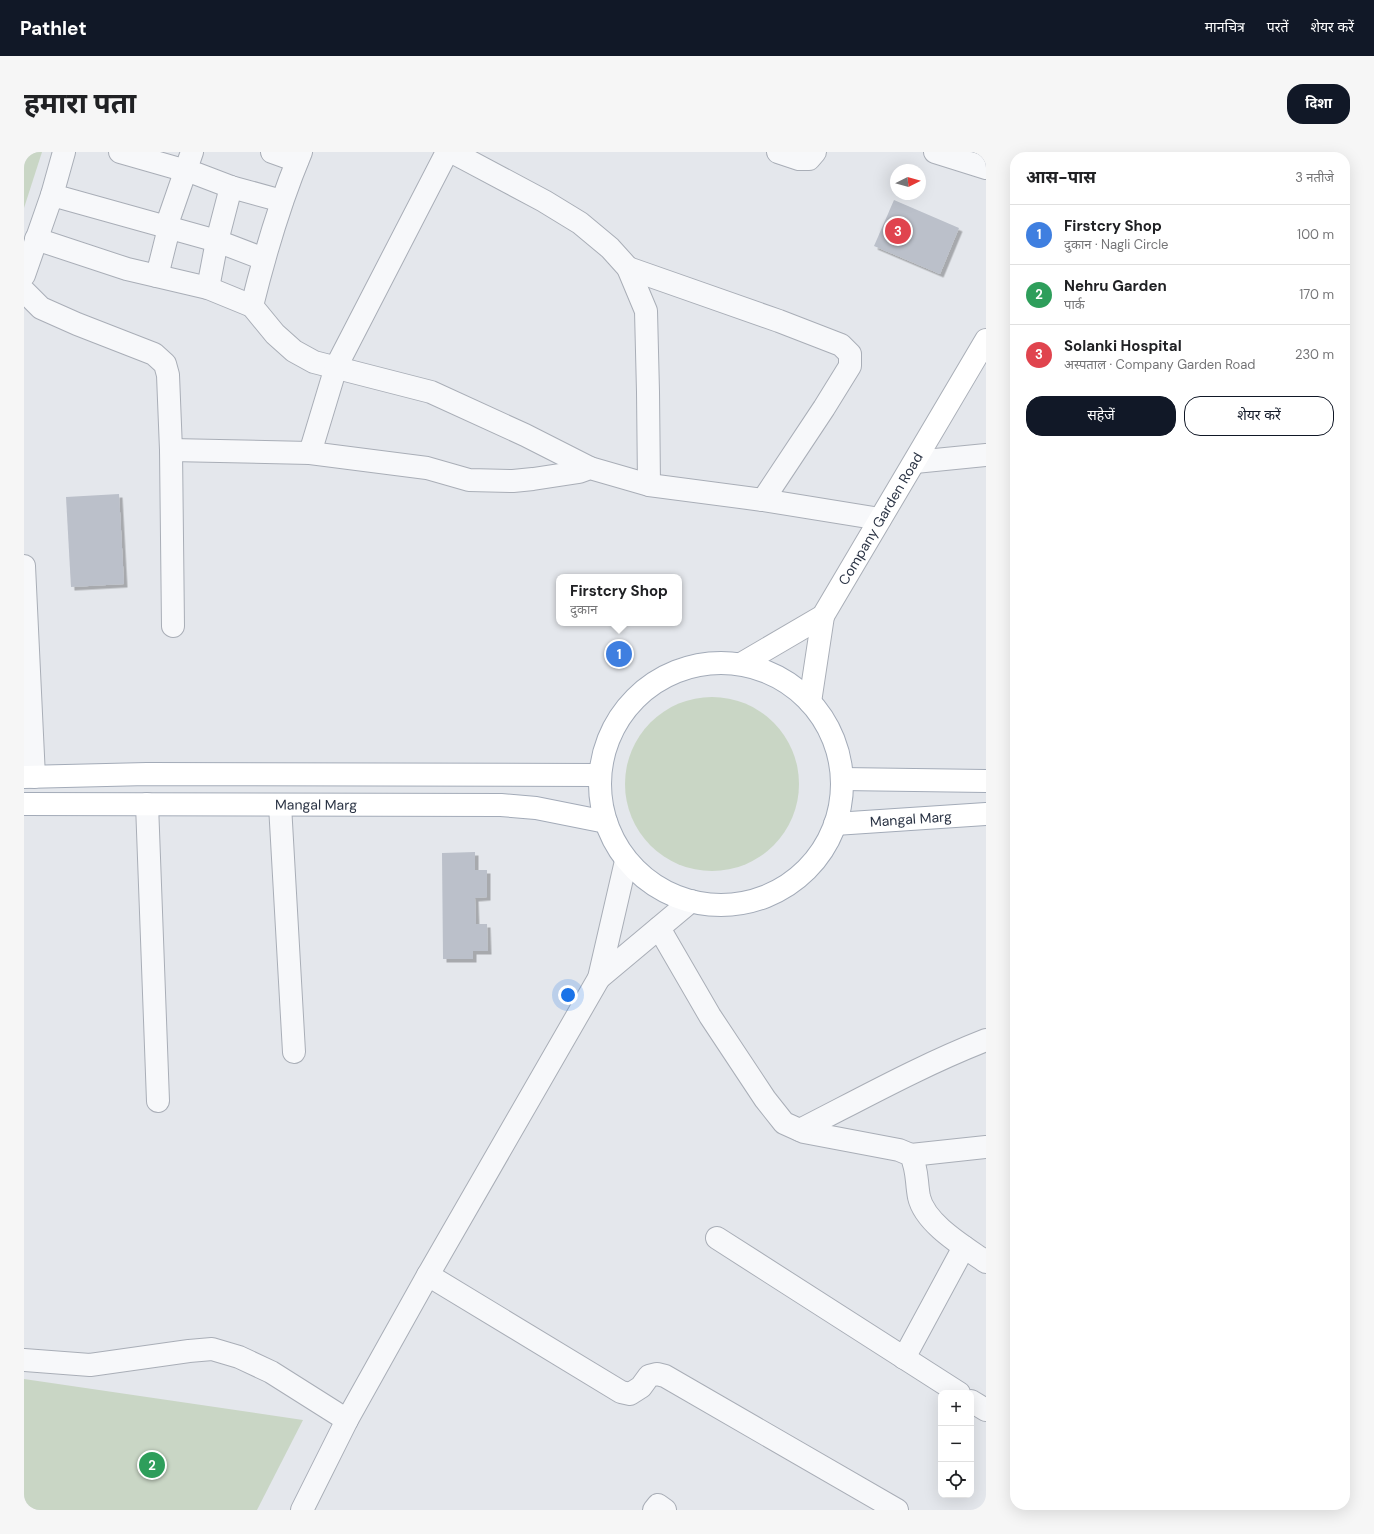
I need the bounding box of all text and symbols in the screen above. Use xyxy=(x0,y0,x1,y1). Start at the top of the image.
text: Pathlet xyxy=(20,16,87,41)
text: मानचित्र xyxy=(1205,18,1245,36)
text: परतें xyxy=(1267,18,1288,36)
text: शेयर करें xyxy=(1310,18,1354,36)
button: दिशा xyxy=(1287,84,1350,124)
text: हमारा पता xyxy=(24,85,136,122)
north arrow xyxy=(890,164,926,200)
text: आस-पास xyxy=(1026,166,1096,188)
text: 3 नतीजे xyxy=(1295,169,1334,186)
pin: 3 xyxy=(885,216,911,246)
text: Firstcry Shop xyxy=(1064,216,1162,236)
text: 1 xyxy=(1037,226,1041,243)
text: 100 m xyxy=(1297,226,1334,243)
text: दुकान · Nagli Circle xyxy=(1064,236,1168,253)
text: Nehru Garden xyxy=(1064,276,1167,296)
text: 2 xyxy=(1035,286,1043,303)
text: 170 m xyxy=(1299,286,1334,303)
text: पार्क xyxy=(1064,296,1085,313)
text: Solanki Hospital xyxy=(1064,336,1182,356)
text: 3 xyxy=(1035,346,1043,363)
text: 230 m xyxy=(1295,346,1334,363)
text: अस्पताल · Company Garden Road xyxy=(1064,356,1255,373)
button: सहेजें xyxy=(1026,396,1176,436)
button: शेयर करें xyxy=(1184,396,1334,436)
street label: Company Garden Road xyxy=(834,449,927,588)
popup xyxy=(556,574,682,626)
text: Firstcry Shop xyxy=(570,581,668,601)
text: दुकान xyxy=(570,601,598,618)
pin: 1 xyxy=(606,639,632,669)
street label: Mangal Marg xyxy=(275,796,357,814)
street label: Mangal Marg xyxy=(869,807,953,831)
your location xyxy=(558,985,578,1005)
map controls xyxy=(938,1390,974,1498)
button: + xyxy=(938,1390,974,1426)
button: − xyxy=(938,1426,974,1462)
pin: 2 xyxy=(139,1450,165,1480)
button: locate xyxy=(938,1462,974,1498)

